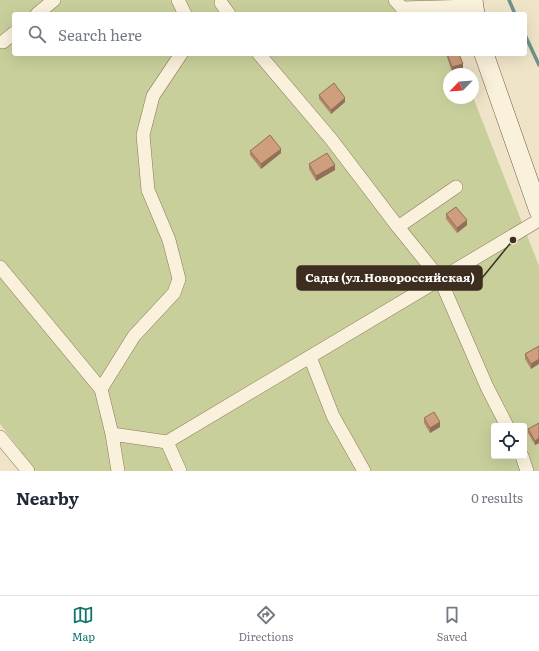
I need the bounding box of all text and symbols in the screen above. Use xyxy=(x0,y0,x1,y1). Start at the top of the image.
search box xyxy=(12,12,527,56)
icon: search xyxy=(26,23,48,45)
text: Search here xyxy=(58,23,142,46)
north arrow xyxy=(443,68,479,104)
callout: Сады (ул.Новороссийская) xyxy=(297,266,482,290)
text: Сады (ул.Новороссийская) xyxy=(305,268,475,286)
map controls xyxy=(491,423,527,459)
button: locate xyxy=(491,423,527,459)
text: Nearby xyxy=(16,485,79,510)
text: 0 results xyxy=(471,488,523,507)
tab: Map xyxy=(72,604,95,644)
tab: Directions xyxy=(238,604,293,644)
tab: Saved xyxy=(437,604,467,644)

